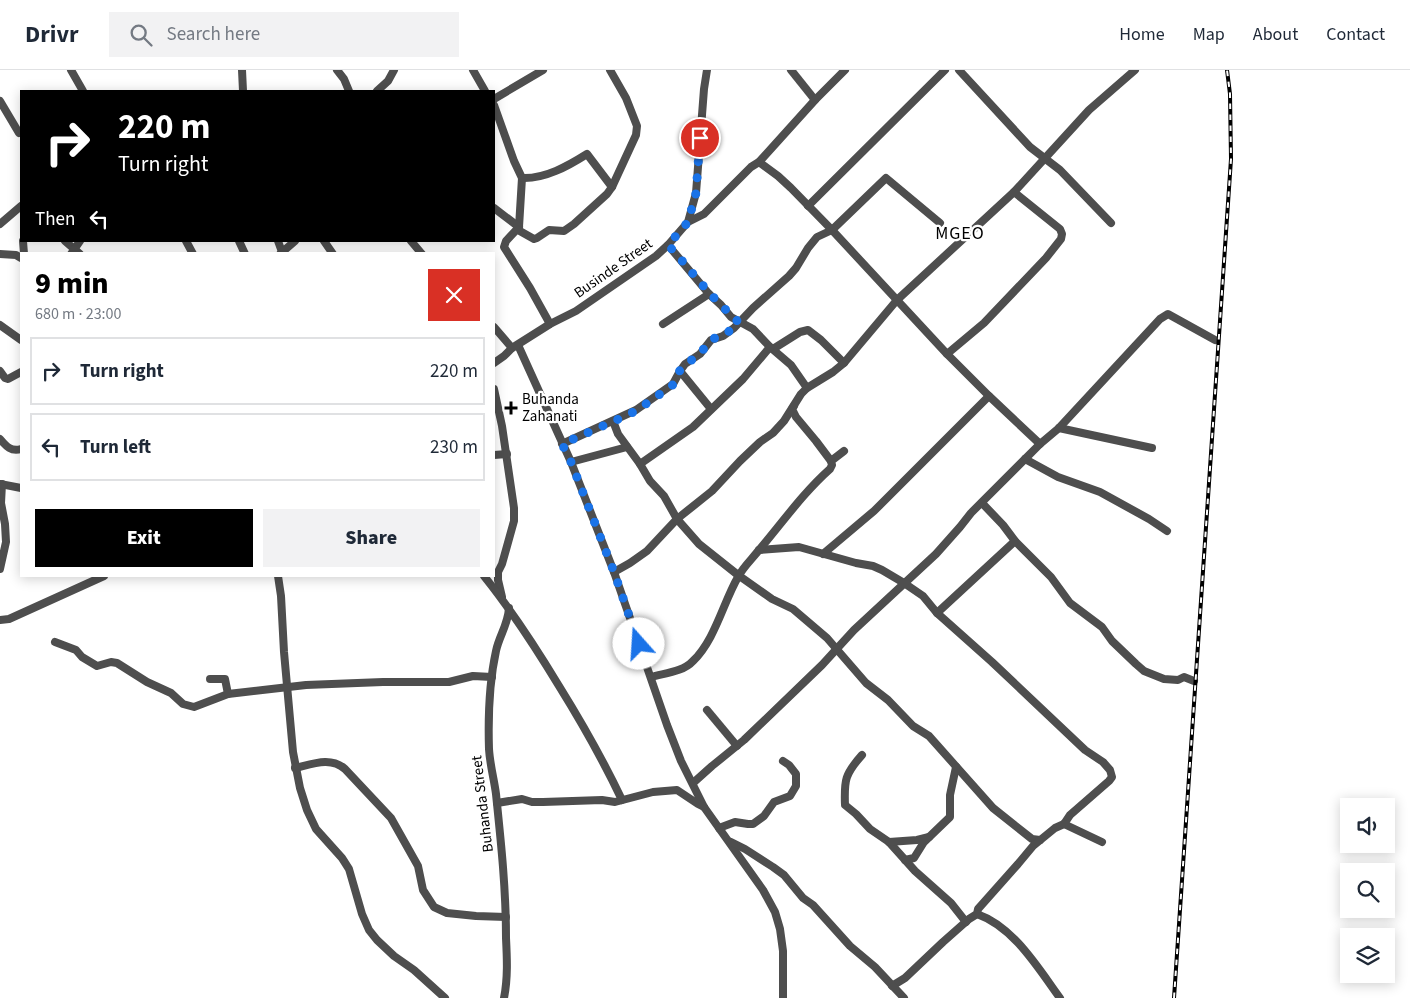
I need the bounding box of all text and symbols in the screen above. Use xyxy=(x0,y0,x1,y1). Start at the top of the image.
search box xyxy=(109,12,459,57)
text: Drivr xyxy=(25,17,79,52)
icon: search xyxy=(127,21,155,49)
text: Search here xyxy=(167,21,260,48)
text: Home xyxy=(1119,22,1165,47)
text: Map xyxy=(1193,22,1225,47)
text: About xyxy=(1253,22,1298,47)
text: Contact xyxy=(1326,22,1385,47)
text: 220 m xyxy=(118,102,210,152)
icon: right xyxy=(35,110,100,175)
pin xyxy=(679,117,721,159)
icon: arrive xyxy=(686,124,714,152)
text: Turn right xyxy=(118,148,208,180)
icon: left xyxy=(85,205,113,233)
text: Then xyxy=(35,206,75,233)
district label: MGEO xyxy=(935,221,985,246)
street label: Businde Street xyxy=(570,234,657,303)
text: 9 min xyxy=(35,262,109,305)
button: close xyxy=(428,269,480,321)
text: 680 m · 23:00 xyxy=(35,303,122,325)
icon: right xyxy=(37,357,65,385)
text: Turn right xyxy=(80,358,164,385)
text: 220 m xyxy=(430,358,478,385)
place label: Buhanda Zahanati xyxy=(522,389,579,427)
marker: Buhanda Zahanati xyxy=(504,401,518,415)
icon: left xyxy=(37,433,65,461)
text: Turn left xyxy=(80,434,151,461)
text: 230 m xyxy=(430,434,478,461)
button: Exit xyxy=(35,509,253,567)
button: Share xyxy=(263,509,480,567)
position arrow xyxy=(612,617,664,669)
street label: Buhanda Street xyxy=(466,754,499,854)
map controls xyxy=(1340,798,1395,983)
button: sound xyxy=(1340,798,1395,853)
button: search xyxy=(1340,863,1395,918)
button: layers xyxy=(1340,928,1395,983)

